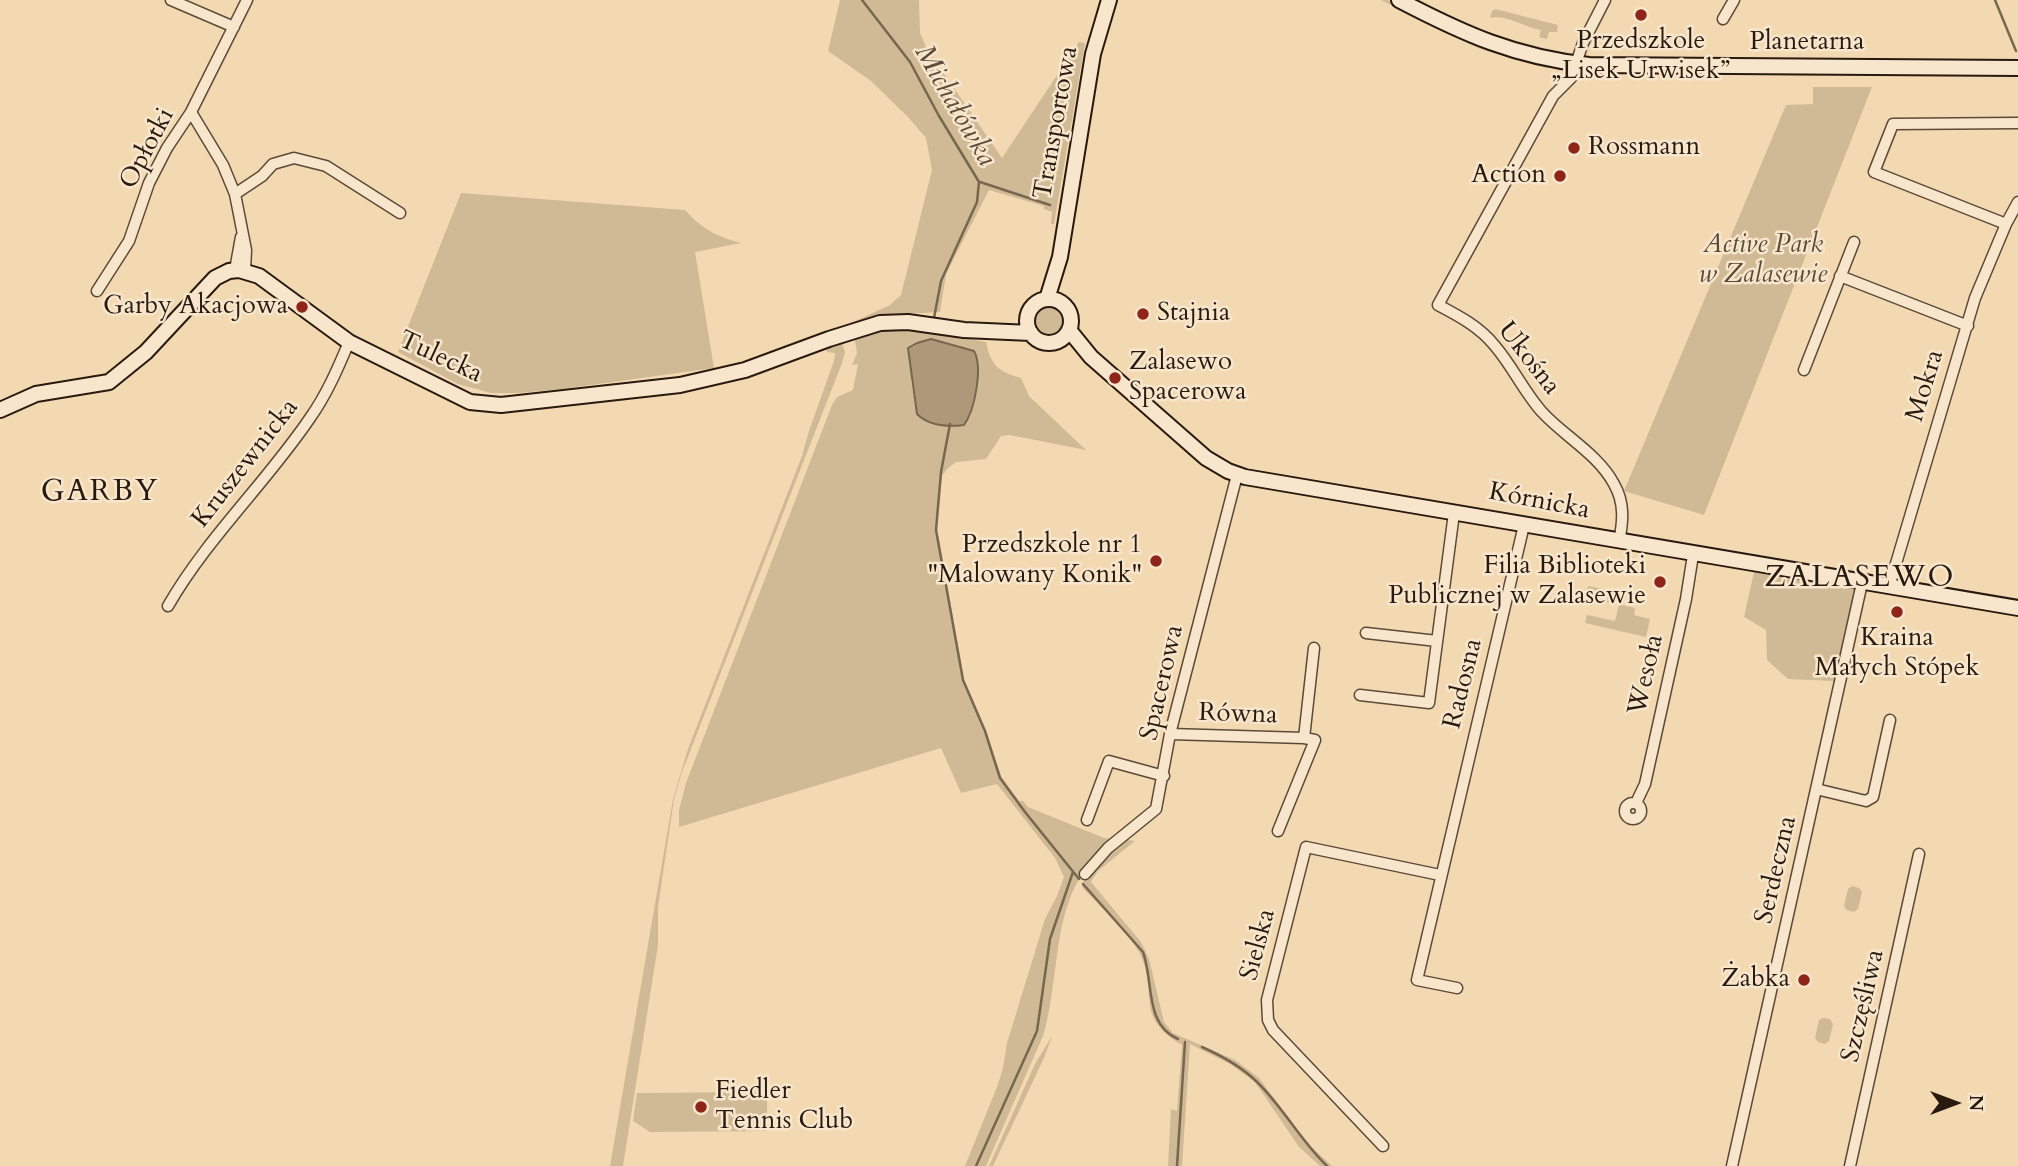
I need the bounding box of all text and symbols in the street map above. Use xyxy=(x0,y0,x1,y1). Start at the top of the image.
marker: Przedszkole „Lisek Urwisek” xyxy=(1633,7,1649,23)
place label: Przedszkole „Lisek Urwisek” xyxy=(1552,26,1730,88)
street label: Planetarna xyxy=(1750,27,1864,59)
water label: Michałówka xyxy=(906,39,1002,173)
street label: Transportowa xyxy=(1028,44,1086,202)
street label: Opłotki xyxy=(114,103,182,195)
place label: Rossmann xyxy=(1588,132,1700,164)
marker: Rossmann xyxy=(1566,140,1582,156)
place label: Action xyxy=(1471,160,1546,192)
marker: Action xyxy=(1552,168,1568,184)
park label: Active Park w Zalasewie xyxy=(1699,230,1827,292)
place label: Garby Akacjowa xyxy=(103,291,288,323)
place label: Stajnia xyxy=(1157,298,1230,330)
marker: Garby Akacjowa xyxy=(294,299,310,315)
marker: Stajnia xyxy=(1135,306,1151,322)
street label: Ukośna xyxy=(1490,316,1566,402)
street label: Tulecka xyxy=(393,325,487,391)
street label: Mokra xyxy=(1900,346,1952,426)
place label: Zalasewo Spacerowa xyxy=(1129,347,1246,408)
marker: Zalasewo Spacerowa xyxy=(1107,370,1123,386)
street label: Kruszewnicka xyxy=(186,393,306,535)
district label: GARBY xyxy=(41,475,159,511)
street label: Kórnicka xyxy=(1486,477,1592,527)
place label: Przedszkole nr 1 "Malowany Konik" xyxy=(927,530,1142,592)
place label: Filia Biblioteki Publicznej w Zalasewie xyxy=(1388,551,1646,612)
marker: Przedszkole nr 1 "Malowany Konik" xyxy=(1148,553,1164,569)
district label: ZALASEWO xyxy=(1766,561,1954,597)
marker: Filia Biblioteki Publicznej w Zalasewie xyxy=(1652,574,1668,590)
marker: Kraina Małych Stópek xyxy=(1889,604,1905,620)
street label: Spacerowa xyxy=(1135,622,1191,744)
place label: Kraina Małych Stópek xyxy=(1815,623,1979,684)
street label: Wesoła xyxy=(1623,632,1671,718)
street label: Radosna xyxy=(1438,636,1490,732)
street label: Równa xyxy=(1198,698,1278,732)
street label: Serdeczna xyxy=(1749,813,1805,927)
street label: Sielska xyxy=(1235,906,1283,984)
street label: Szczęśliwa xyxy=(1836,947,1892,1065)
place label: Żabka xyxy=(1721,964,1790,996)
marker: Żabka xyxy=(1796,972,1812,988)
north arrow xyxy=(1920,1068,1990,1138)
place label: Fiedler Tennis Club xyxy=(715,1076,853,1138)
text: N xyxy=(1963,1095,1989,1111)
marker: Fiedler Tennis Club xyxy=(693,1099,709,1115)

